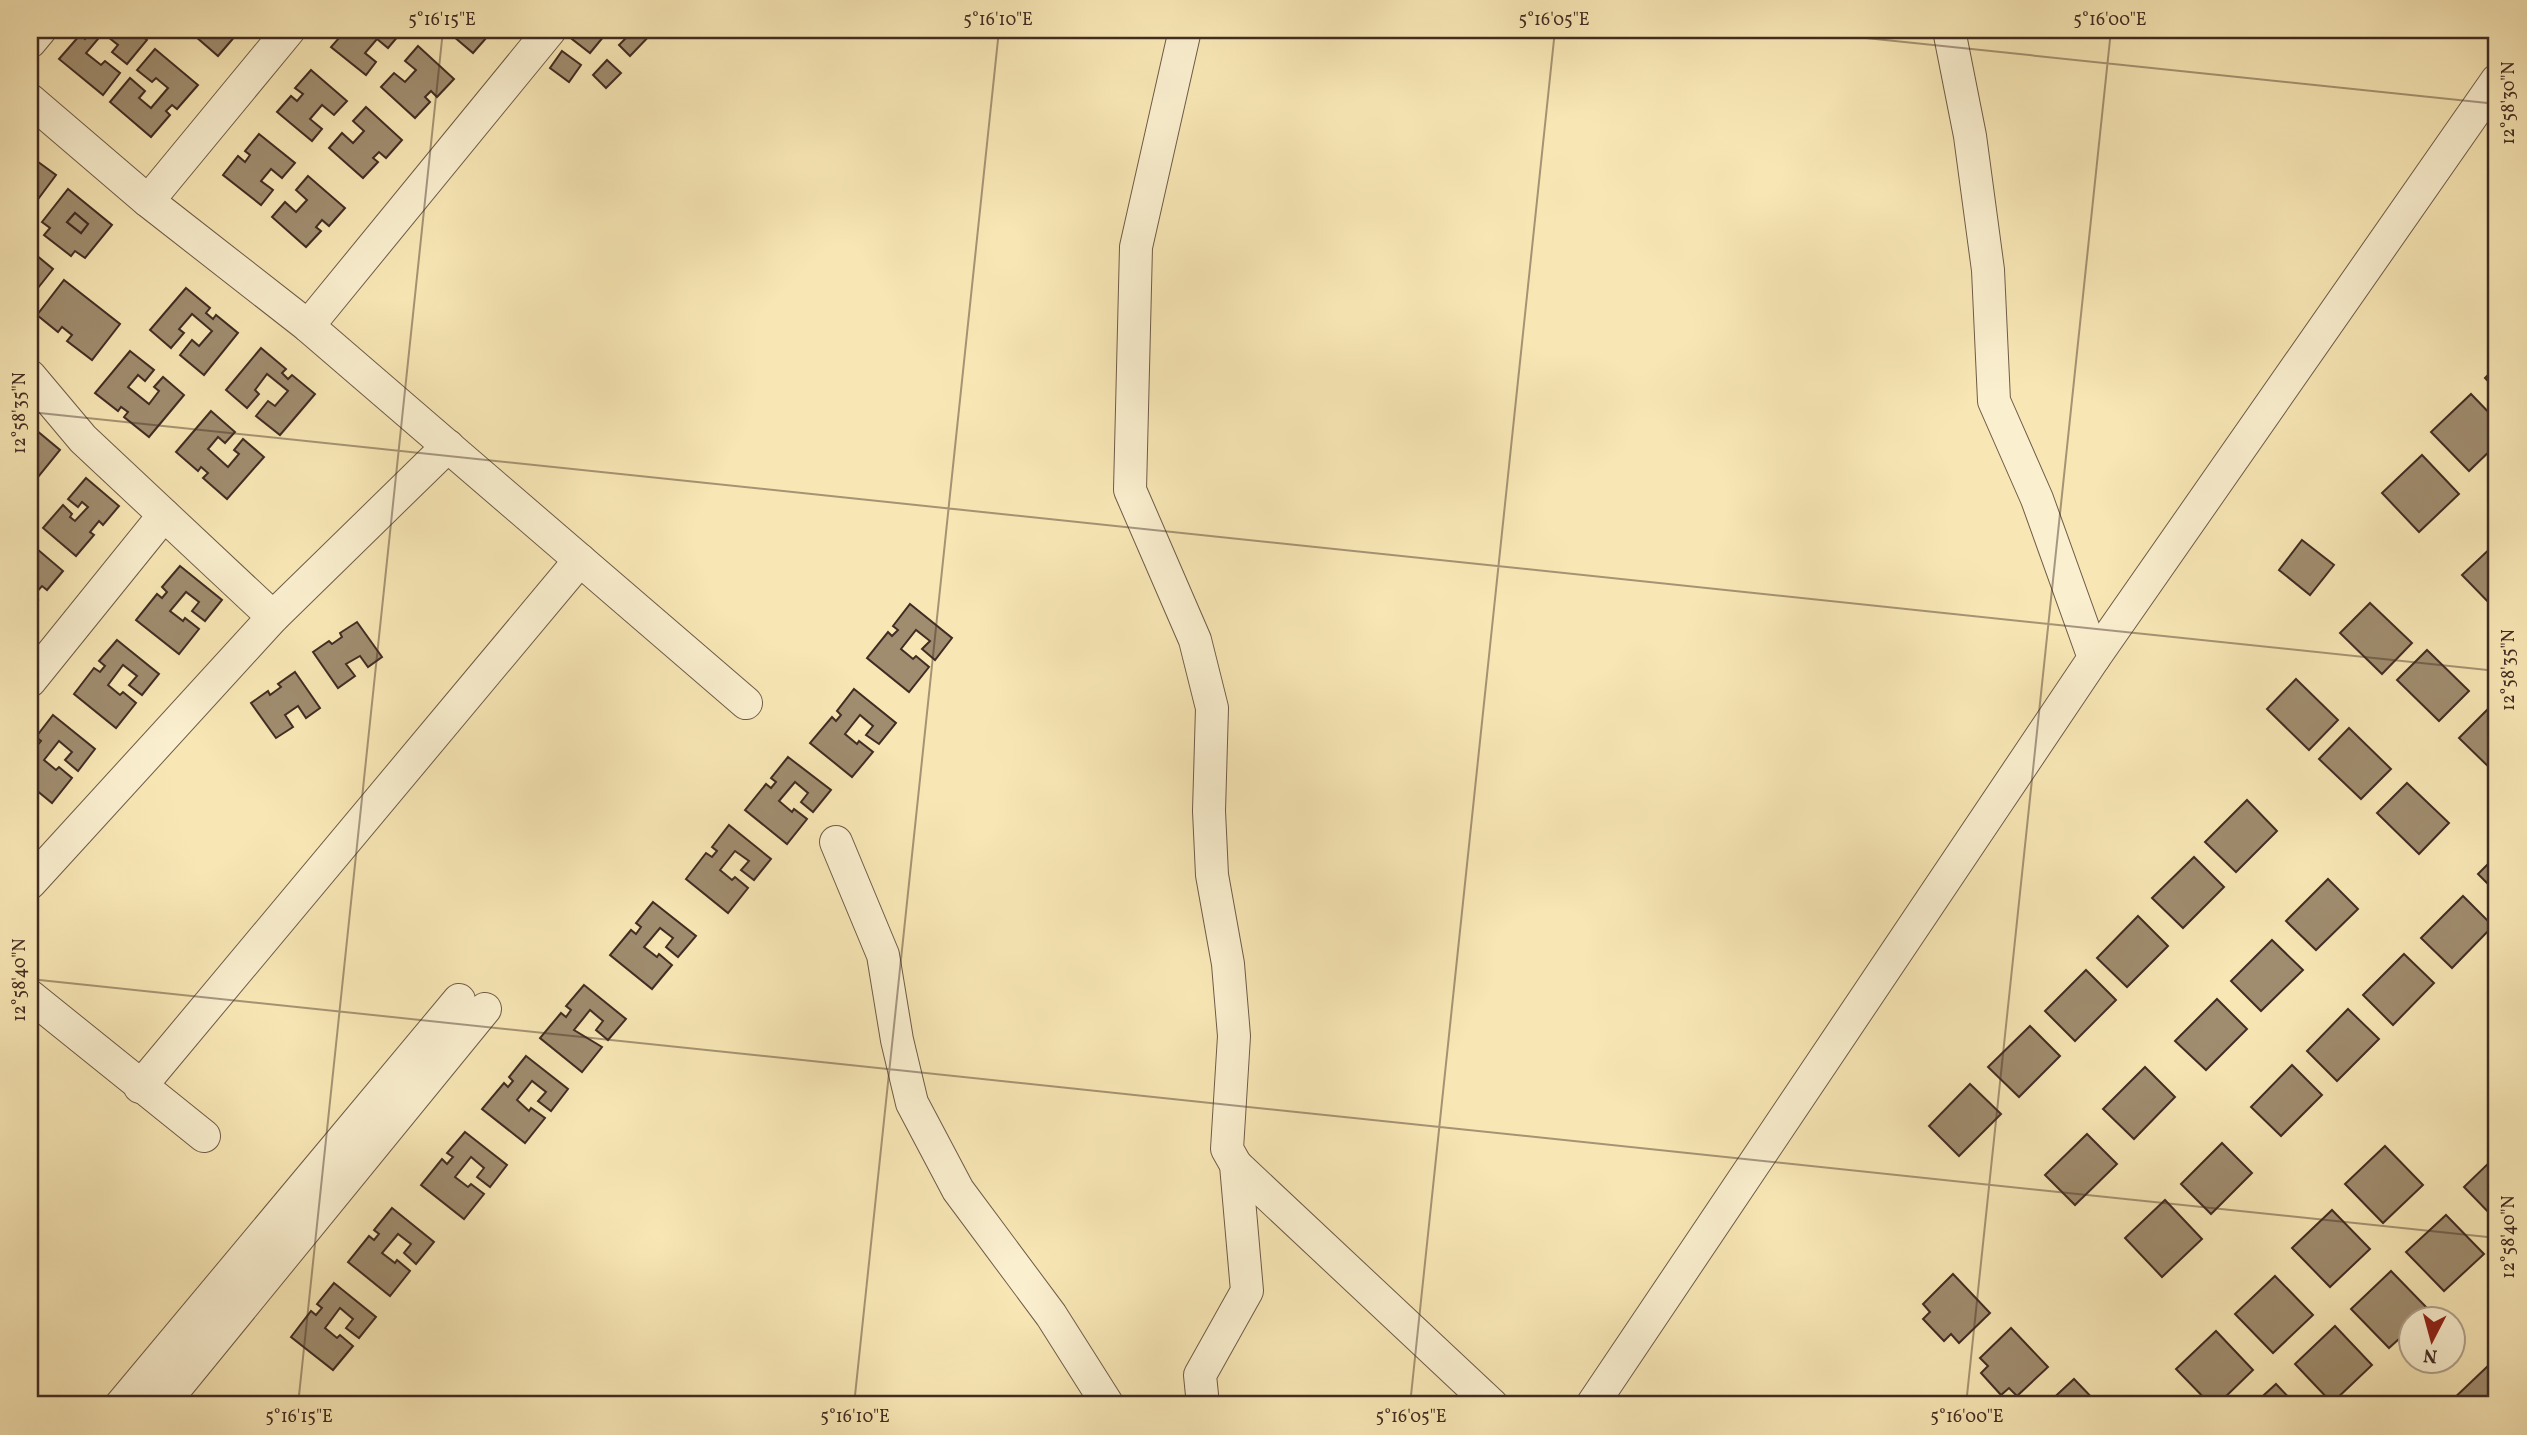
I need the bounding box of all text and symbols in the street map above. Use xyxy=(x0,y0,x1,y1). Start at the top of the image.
text: 5°16'15"E xyxy=(408,8,476,33)
text: 5°16'10"E xyxy=(963,8,1033,33)
text: 5°16'05"E xyxy=(1519,8,1590,33)
text: 5°16'00"E xyxy=(2073,8,2147,33)
text: 12°58'30"N xyxy=(2497,61,2522,145)
text: 12°58'35"N xyxy=(8,372,33,454)
text: 12°58'35"N xyxy=(2497,629,2522,711)
text: 12°58'40"N xyxy=(8,938,33,1022)
text: 12°58'40"N xyxy=(2497,1195,2522,1279)
north arrow xyxy=(2398,1306,2468,1376)
text: N xyxy=(2422,1341,2439,1369)
text: 5°16'15"E xyxy=(265,1405,333,1430)
text: 5°16'10"E xyxy=(820,1405,890,1430)
text: 5°16'05"E xyxy=(1376,1405,1447,1430)
text: 5°16'00"E xyxy=(1930,1405,2004,1430)

